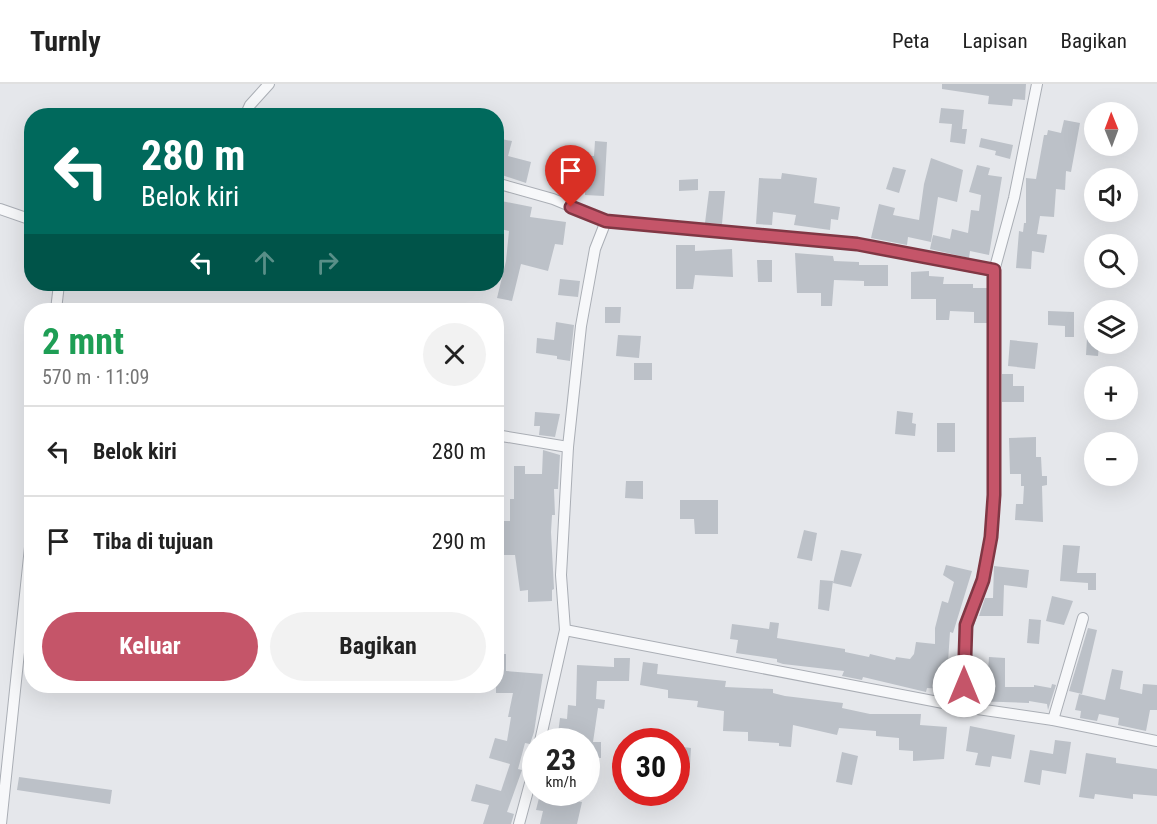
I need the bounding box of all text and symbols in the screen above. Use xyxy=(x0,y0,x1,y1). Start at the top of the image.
text: Turnly xyxy=(30,25,101,58)
text: Peta xyxy=(892,29,930,53)
text: Lapisan xyxy=(963,29,1028,53)
text: Bagikan xyxy=(1061,29,1127,53)
north arrow xyxy=(1084,102,1138,156)
map controls xyxy=(1084,102,1138,486)
text: 280 m xyxy=(141,131,246,180)
icon: left xyxy=(42,132,120,210)
pin xyxy=(545,145,596,207)
icon: arrive xyxy=(554,154,587,187)
button: sound xyxy=(1084,168,1138,222)
text: Belok kiri xyxy=(141,181,239,213)
button: search xyxy=(1084,234,1138,288)
icon: left xyxy=(185,246,218,279)
icon: ahead xyxy=(248,246,281,279)
icon: right xyxy=(311,246,344,279)
button: layers xyxy=(1084,300,1138,354)
text: 2 mnt xyxy=(42,321,124,363)
button: close xyxy=(423,323,486,386)
text: 570 m · 11:09 xyxy=(42,365,149,389)
button: + xyxy=(1084,366,1138,420)
button: − xyxy=(1084,432,1138,486)
icon: left xyxy=(42,435,75,468)
text: Belok kiri xyxy=(93,439,177,464)
text: 280 m xyxy=(432,439,486,464)
icon: arrive xyxy=(42,525,75,558)
text: Tiba di tujuan xyxy=(93,529,213,554)
text: 290 m xyxy=(432,529,486,554)
button: Keluar xyxy=(42,612,258,681)
button: Bagikan xyxy=(270,612,486,681)
position arrow xyxy=(932,654,996,718)
speed limit sign: 30 xyxy=(612,728,690,806)
text: 23 xyxy=(546,742,576,777)
text: km/h xyxy=(546,773,576,791)

